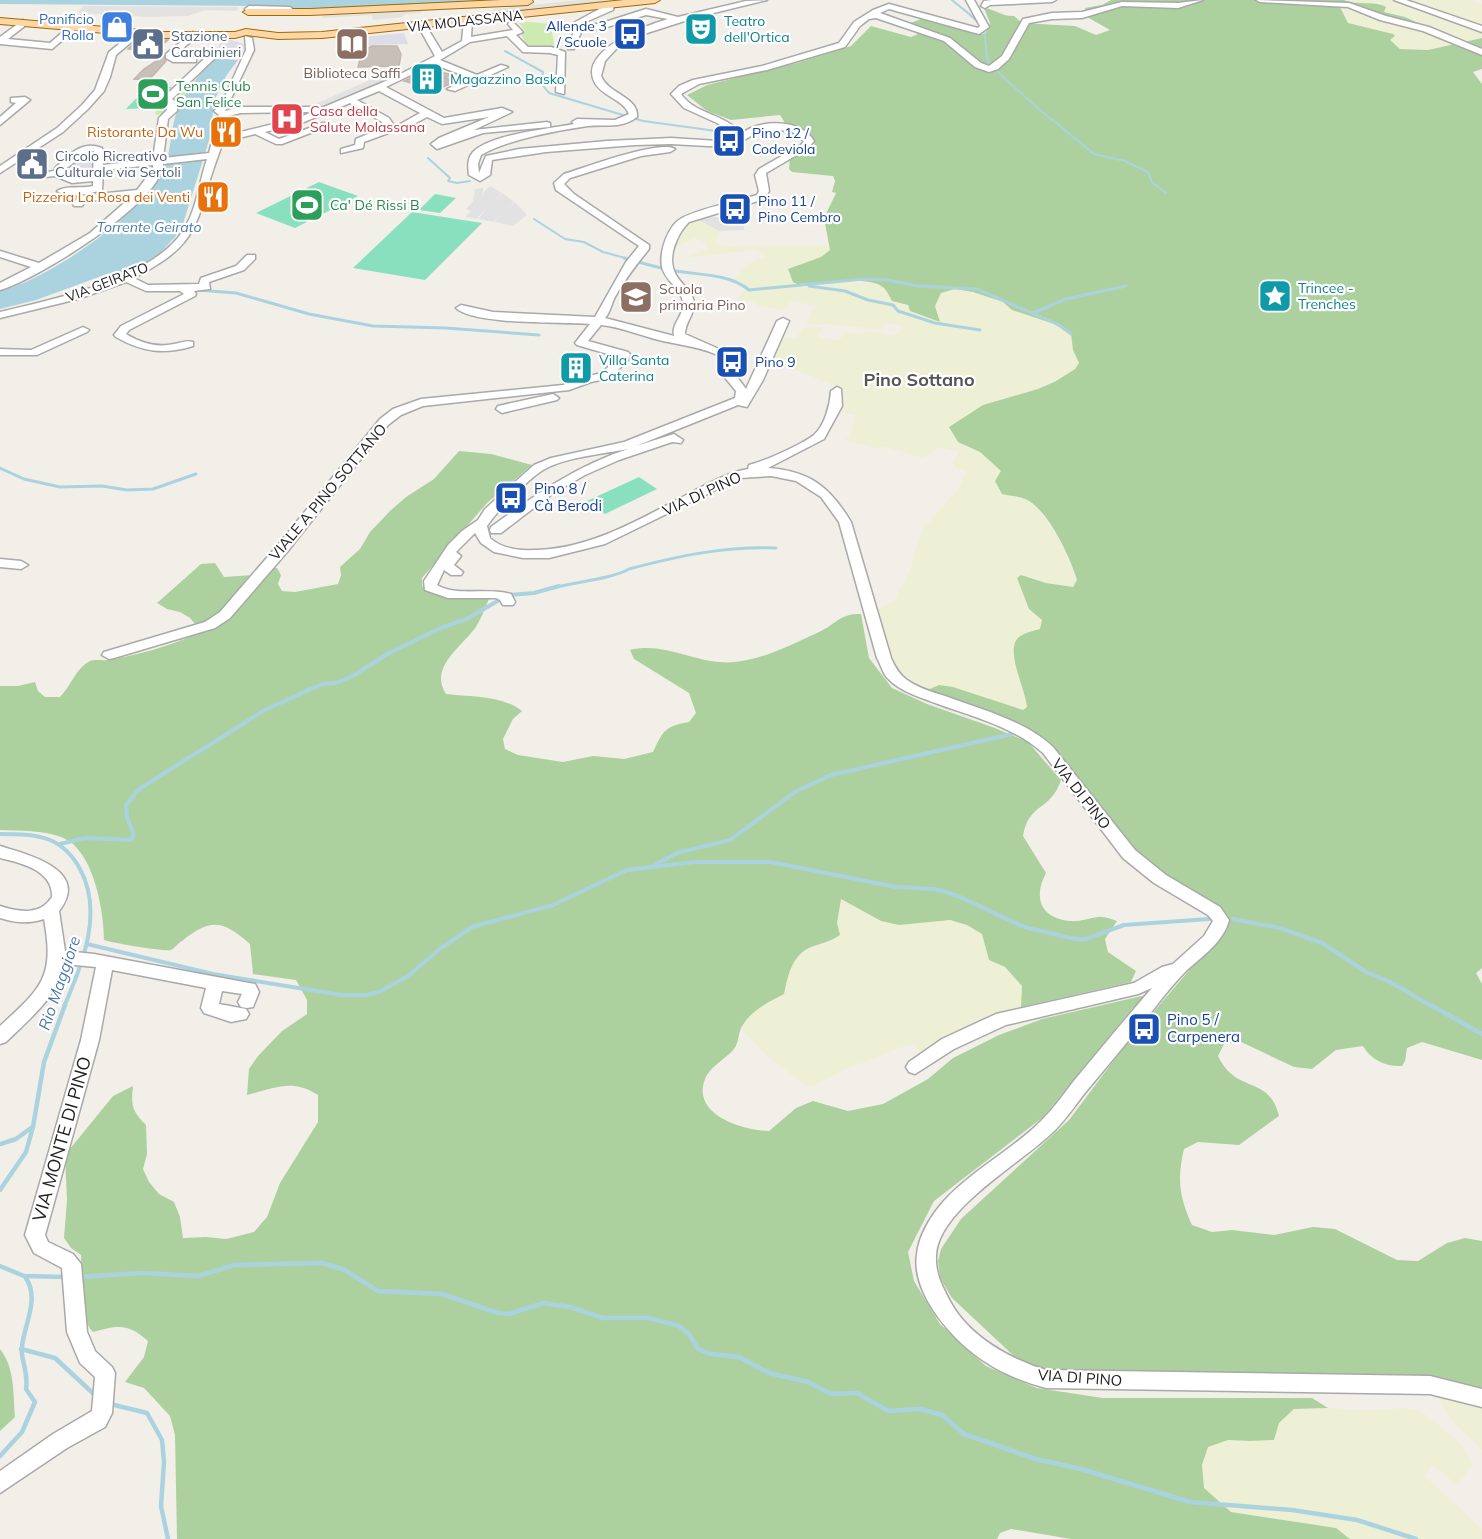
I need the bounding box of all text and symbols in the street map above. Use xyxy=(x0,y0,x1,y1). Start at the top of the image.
street label: VIA MOLASSANA xyxy=(406,6,524,36)
shop icon: Panificio Rolla xyxy=(99,9,135,45)
place label: Panificio Rolla xyxy=(39,10,94,44)
theatre icon: Teatro dell'Ortica xyxy=(683,11,719,47)
place label: Teatro dell'Ortica xyxy=(724,12,790,46)
bus stop icon: Allende 3 / Scuole xyxy=(612,16,648,52)
place label: Allende 3 / Scuole xyxy=(546,17,607,51)
public building icon: Stazione Carabinieri xyxy=(130,26,166,62)
library icon: Biblioteca Saffi xyxy=(334,26,370,62)
place label: Stazione Carabinieri xyxy=(171,27,241,61)
building icon: Magazzino Basko xyxy=(409,61,445,97)
place label: Biblioteca Saffi xyxy=(304,64,400,82)
place label: Magazzino Basko xyxy=(450,70,565,88)
sports icon: Tennis Club San Felice xyxy=(135,76,171,112)
place label: Tennis Club San Felice xyxy=(176,77,251,111)
hospital icon: Casa della Salute Molassana xyxy=(269,101,305,137)
place label: Casa della Salute Molassana xyxy=(310,102,425,136)
restaurant icon: Ristorante Da Wu xyxy=(208,114,244,150)
place label: Ristorante Da Wu xyxy=(87,123,203,141)
bus stop icon: Pino 12 / Codeviola xyxy=(711,123,747,159)
place label: Pino 12 / Codeviola xyxy=(752,124,816,158)
public building icon: Circolo Ricreativo Culturale via Sertoli xyxy=(14,146,50,182)
place label: Circolo Ricreativo Culturale via Sertoli xyxy=(55,147,181,181)
restaurant icon: Pizzeria La Rosa dei Venti xyxy=(195,179,231,215)
sports icon: Ca' Dé Rissi B xyxy=(289,187,325,223)
place label: Pizzeria La Rosa dei Venti xyxy=(23,188,190,206)
bus stop icon: Pino 11 / Pino Cembro xyxy=(717,191,753,227)
place label: Pino 11 / Pino Cembro xyxy=(758,192,841,226)
place label: Ca' Dé Rissi B xyxy=(330,196,420,214)
water label: Torrente Geirato xyxy=(97,218,201,236)
street label: VIA GEIRATO xyxy=(63,258,151,306)
place icon: Trincee - Trenches xyxy=(1257,278,1293,314)
school or university icon: Scuola primaria Pino xyxy=(618,279,654,315)
place label: Trincee - Trenches xyxy=(1298,279,1356,313)
place label: Scuola primaria Pino xyxy=(659,280,746,314)
bus stop icon: Pino 9 xyxy=(714,344,750,380)
building icon: Villa Santa Caterina xyxy=(558,350,594,386)
place label: Villa Santa Caterina xyxy=(599,351,669,385)
place label: Pino 9 xyxy=(755,353,796,371)
district label: Pino Sottano xyxy=(863,368,975,391)
street label: VIALE A PINO SOTTANO xyxy=(265,419,390,564)
street label: VIA DI PINO xyxy=(659,467,744,520)
place label: Pino 8 / Cà Berodi xyxy=(534,479,602,515)
bus stop icon: Pino 8 / Cà Berodi xyxy=(493,480,529,516)
street label: VIA DI PINO xyxy=(1048,754,1115,833)
water label: Rio Maggiore xyxy=(34,933,85,1033)
place label: Pino 5 / Carpenera xyxy=(1167,1010,1240,1046)
bus stop icon: Pino 5 / Carpenera xyxy=(1126,1011,1162,1047)
street label: VIA MONTE DI PINO xyxy=(27,1054,96,1224)
street label: VIA DI PINO xyxy=(1037,1365,1123,1390)

